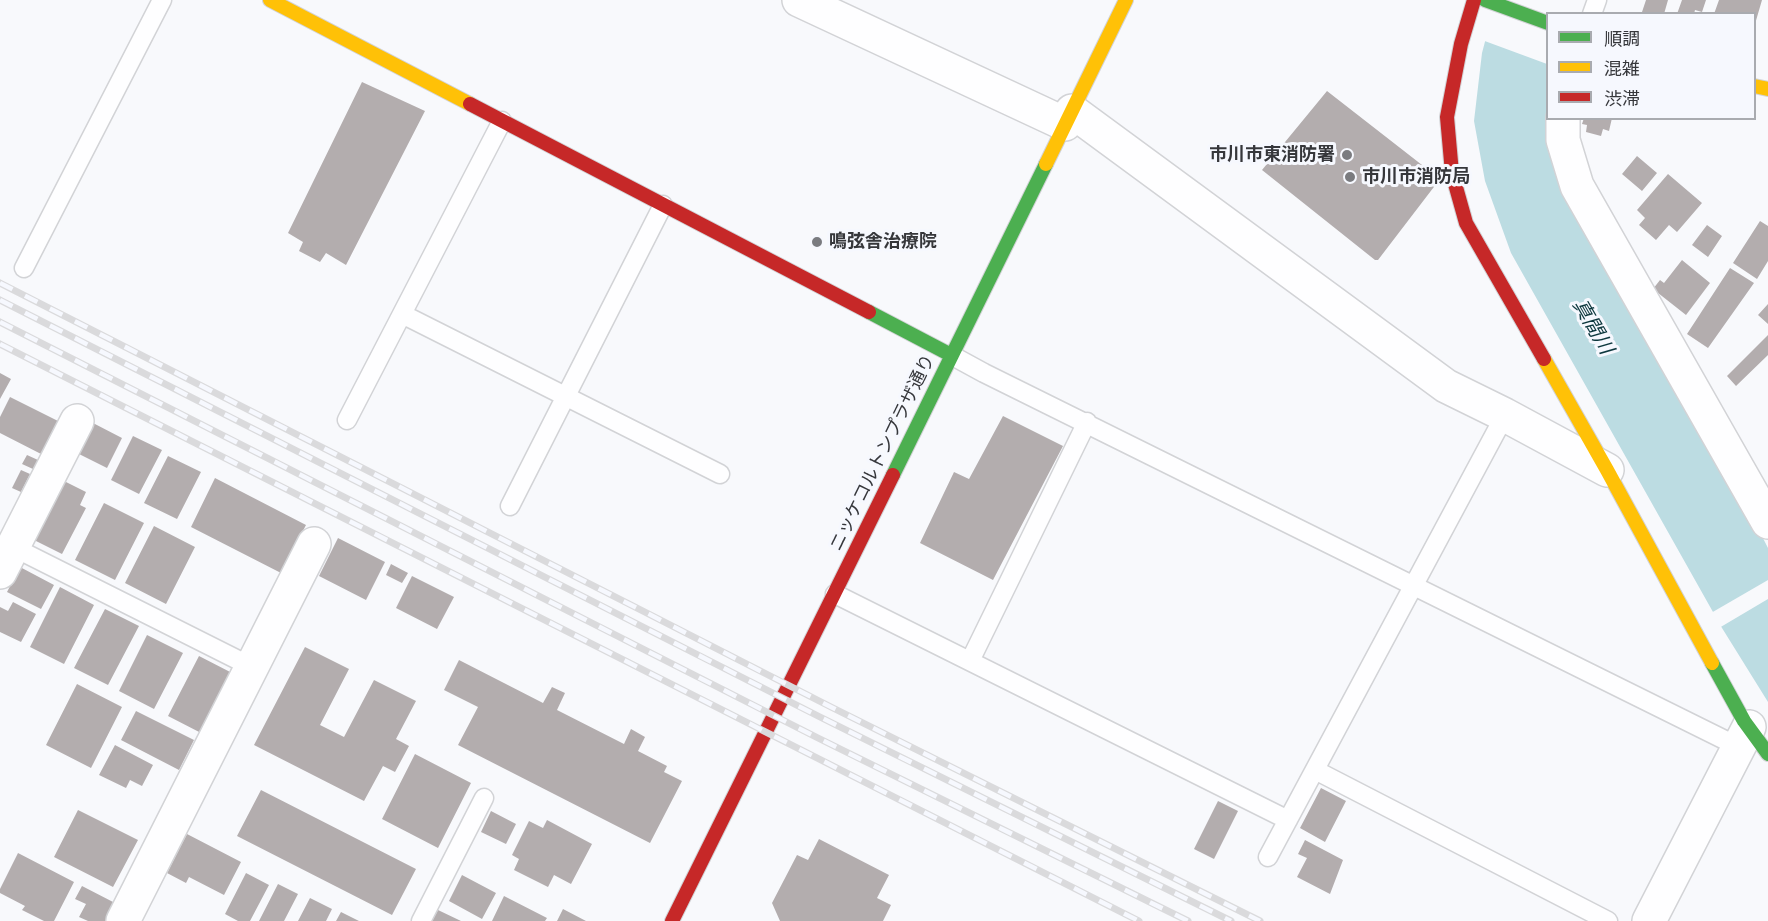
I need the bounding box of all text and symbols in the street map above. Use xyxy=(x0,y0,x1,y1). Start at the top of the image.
legend xyxy=(1546,12,1756,120)
text: 順調 xyxy=(1604,29,1640,49)
text: 混雑 xyxy=(1604,59,1640,79)
text: 渋滞 xyxy=(1604,89,1640,109)
place label: 市川市東消防署 xyxy=(1209,144,1335,166)
marker: 市川市東消防署 xyxy=(1340,148,1354,162)
place label: 市川市消防局 xyxy=(1362,166,1470,188)
marker: 市川市消防局 xyxy=(1343,170,1357,184)
place label: 鳴弦舎治療院 xyxy=(829,231,937,253)
marker: 鳴弦舎治療院 xyxy=(810,235,824,249)
water label: 真間川 xyxy=(1567,295,1617,359)
street label: ニッケコルトンプラザ通り xyxy=(826,351,940,555)

